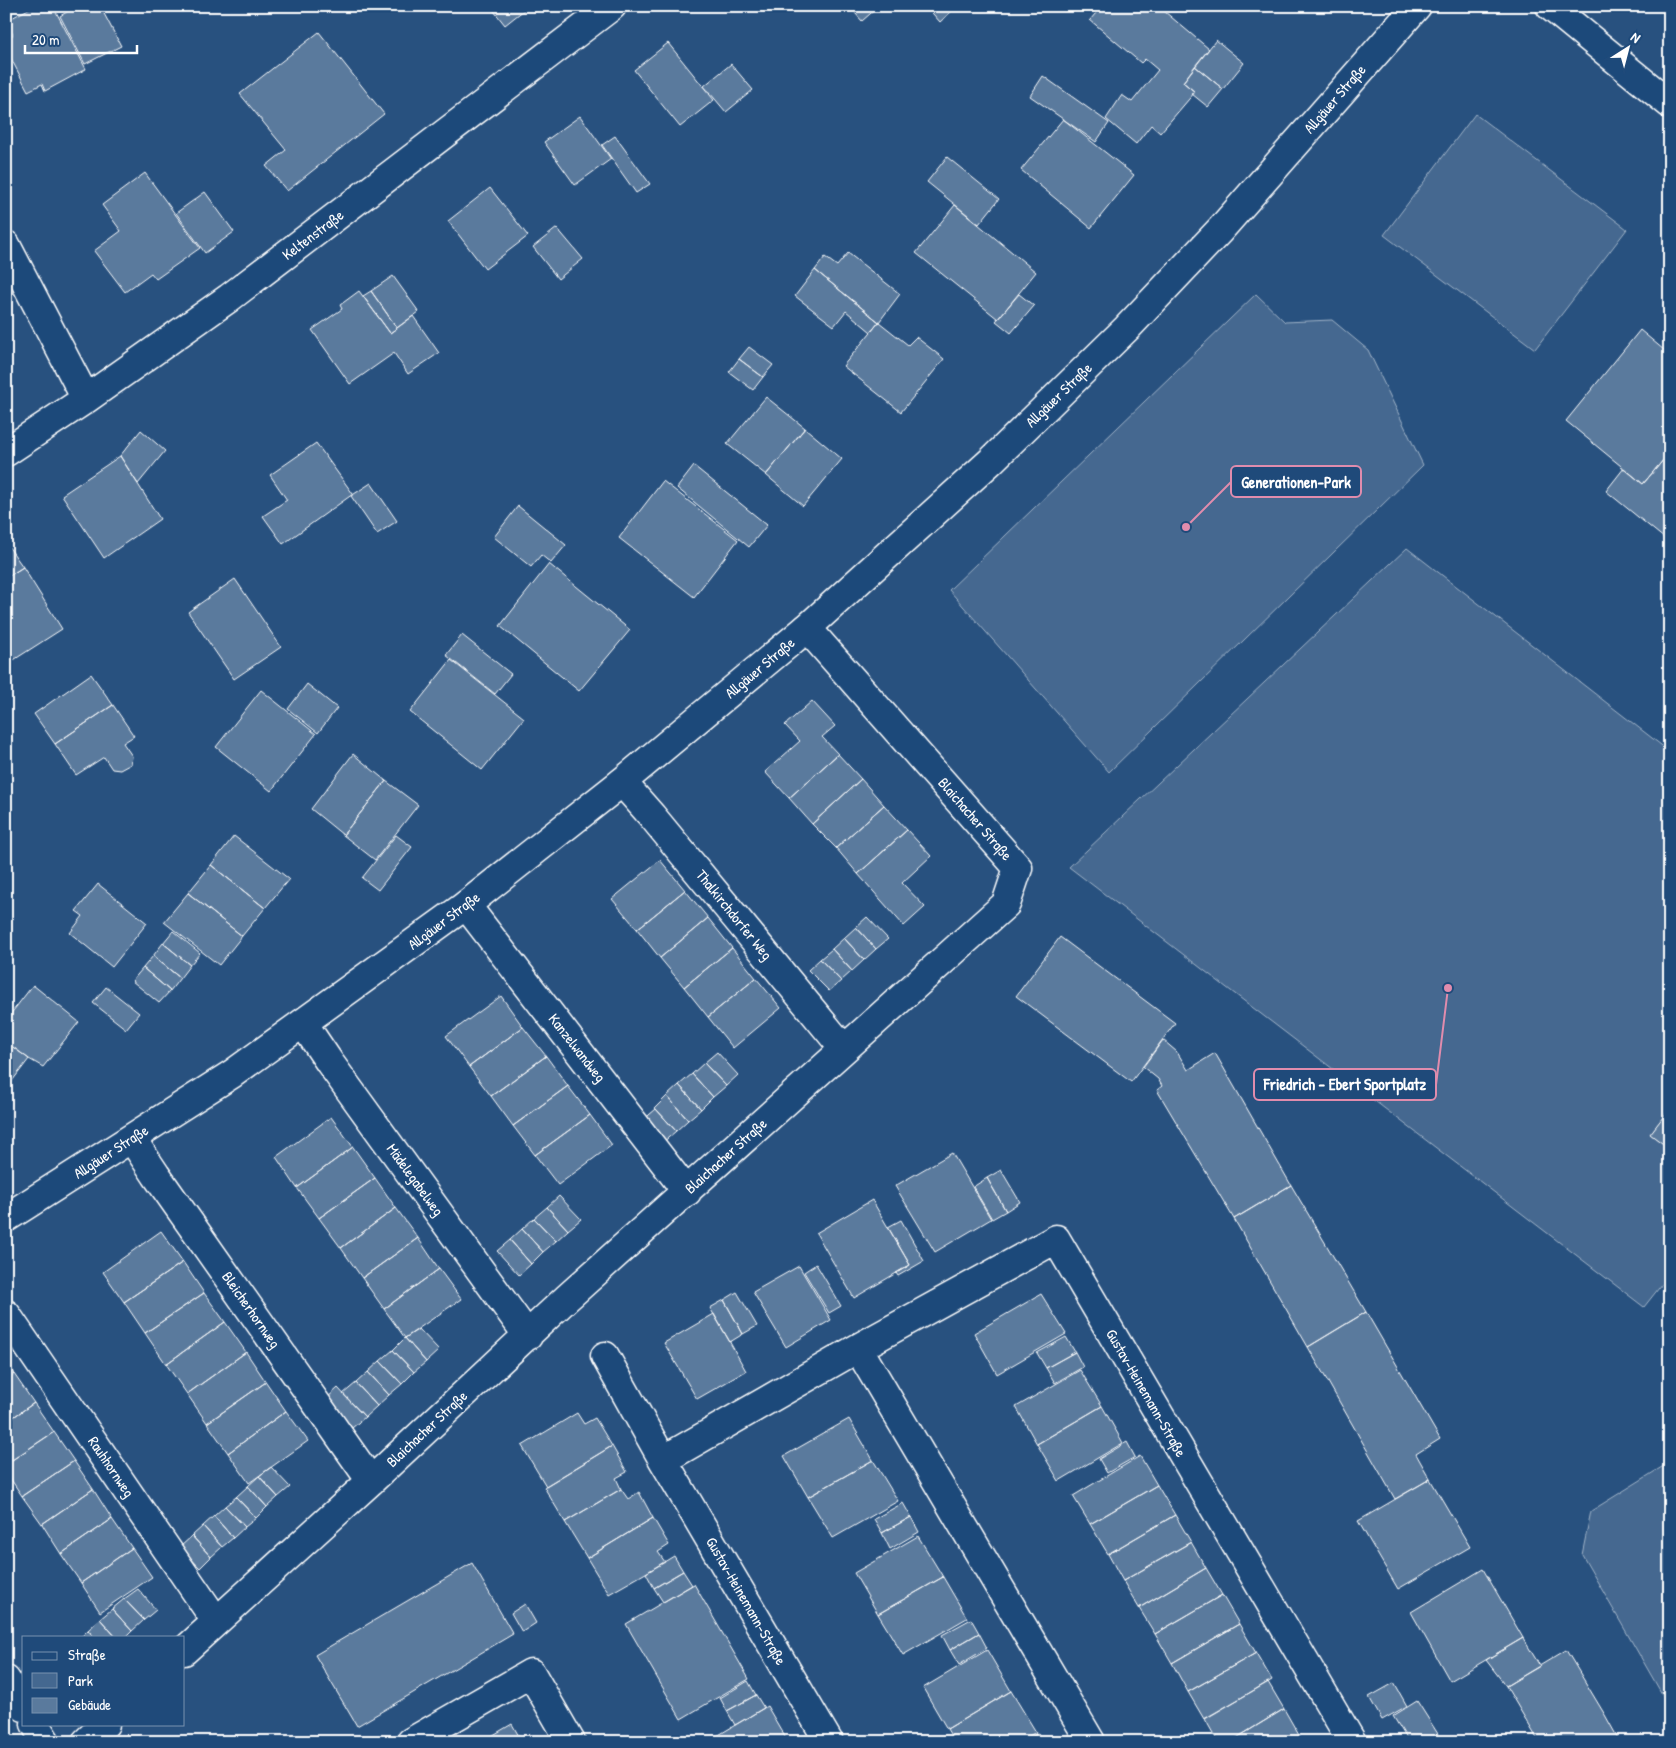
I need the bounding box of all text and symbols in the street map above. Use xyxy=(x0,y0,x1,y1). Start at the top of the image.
scale bar xyxy=(25,22,138,54)
north arrow xyxy=(1604,22,1654,72)
text: N xyxy=(1627,27,1645,47)
text: 20 m xyxy=(32,29,59,50)
street label: Allgäuer Straße xyxy=(1299,60,1370,138)
street label: Keltenstraße xyxy=(278,204,348,265)
street label: Allgäuer Straße xyxy=(1021,357,1097,432)
callout: Generationen-Park xyxy=(1231,466,1361,497)
text: Generationen-Park xyxy=(1241,471,1351,493)
street label: Allgäuer Straße xyxy=(720,632,799,703)
street label: Blaichacher Straße xyxy=(933,773,1017,865)
street label: Thalkirchdorfer Weg xyxy=(691,865,778,965)
street label: Allgäuer Straße xyxy=(403,887,484,955)
street label: Kanzelwandweg xyxy=(544,1009,611,1087)
callout: Friedrich - Ebert Sportplatz xyxy=(1254,1069,1436,1100)
text: Friedrich - Ebert Sportplatz xyxy=(1263,1073,1426,1096)
street label: Blaichacher Straße xyxy=(680,1113,771,1198)
street label: Allgäuer Straße xyxy=(69,1120,152,1184)
street label: Mädelegabelweg xyxy=(382,1139,449,1220)
street label: Bleicherhornweg xyxy=(217,1267,286,1353)
street label: Gustav-Heinemann-Straße xyxy=(1101,1325,1192,1461)
street label: Blaichacher Straße xyxy=(382,1386,472,1472)
street label: Rauhhornweg xyxy=(83,1432,140,1502)
street label: Gustav-Heinemann-Straße xyxy=(701,1533,792,1669)
legend xyxy=(22,1636,185,1726)
text: Straße xyxy=(68,1644,106,1665)
text: Park xyxy=(68,1670,93,1691)
text: Gebäude xyxy=(68,1694,111,1715)

